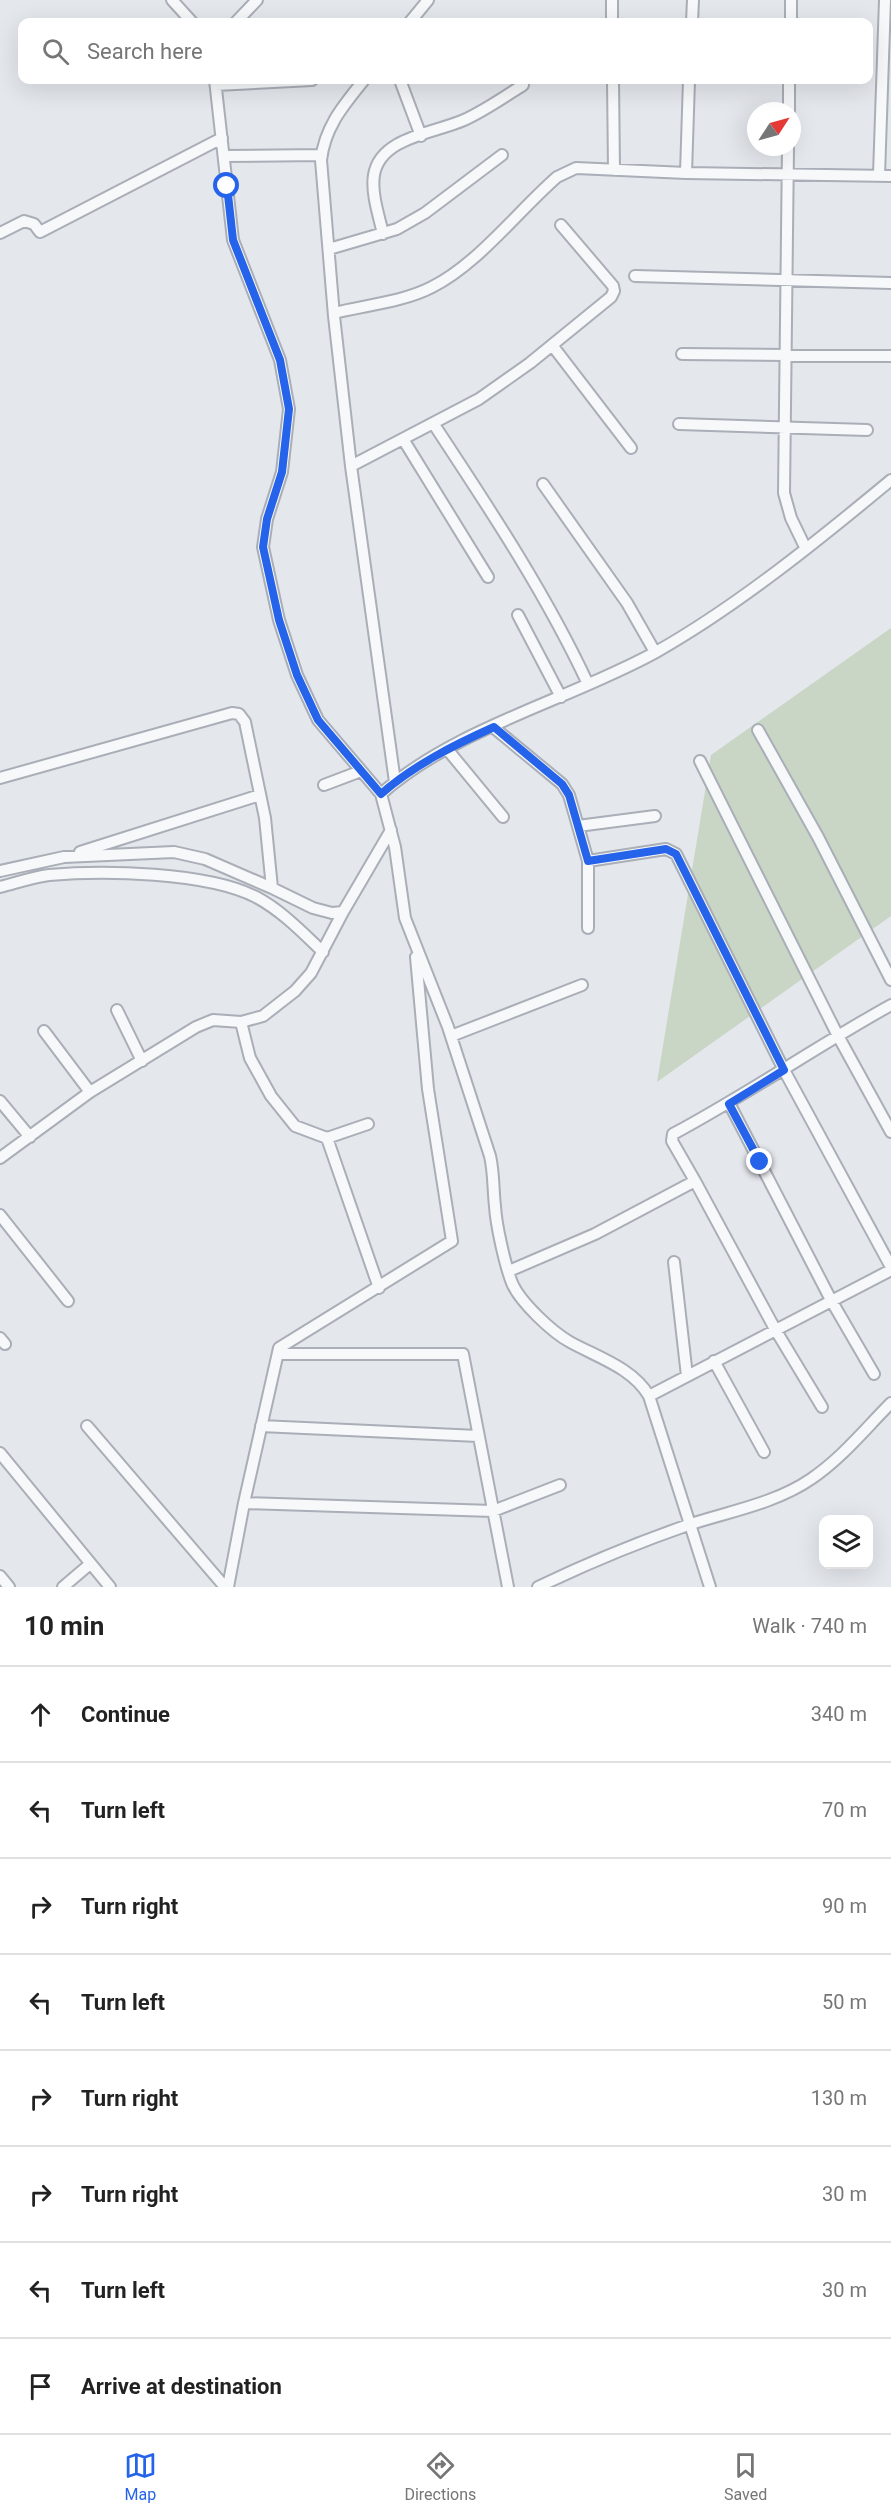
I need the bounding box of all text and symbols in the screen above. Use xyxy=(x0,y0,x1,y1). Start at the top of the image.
search box xyxy=(18,18,873,84)
icon: search xyxy=(39,35,72,68)
text: Search here xyxy=(87,39,203,64)
north arrow xyxy=(747,102,801,156)
route start xyxy=(213,172,239,198)
route end xyxy=(746,1148,772,1174)
map controls xyxy=(819,1515,873,1569)
button: layers xyxy=(819,1515,873,1569)
text: 10 min xyxy=(24,1611,104,1641)
text: Walk · 740 m xyxy=(752,1614,867,1638)
icon: ahead xyxy=(24,1698,57,1731)
text: Continue xyxy=(81,1702,170,1727)
text: 340 m xyxy=(811,1702,867,1726)
icon: left xyxy=(24,1794,57,1827)
text: Turn left xyxy=(81,1798,165,1823)
text: 70 m xyxy=(822,1798,867,1822)
icon: right xyxy=(24,1890,57,1923)
text: Turn right xyxy=(81,1894,178,1919)
text: 90 m xyxy=(822,1894,867,1918)
icon: left xyxy=(24,1986,57,2019)
text: Turn left xyxy=(81,1990,165,2015)
text: 50 m xyxy=(822,1990,867,2014)
icon: right xyxy=(24,2082,57,2115)
text: Turn right xyxy=(81,2086,178,2111)
text: 130 m xyxy=(811,2086,867,2110)
icon: right xyxy=(24,2178,57,2211)
text: Turn right xyxy=(81,2182,178,2207)
text: 30 m xyxy=(822,2182,867,2206)
icon: left xyxy=(24,2274,57,2307)
text: Turn left xyxy=(81,2278,165,2303)
text: 30 m xyxy=(822,2278,867,2302)
icon: arrive xyxy=(24,2370,57,2403)
text: Arrive at destination xyxy=(81,2374,282,2399)
tab: Map xyxy=(124,2449,157,2504)
tab: Directions xyxy=(404,2449,476,2504)
tab: Saved xyxy=(724,2449,767,2504)

